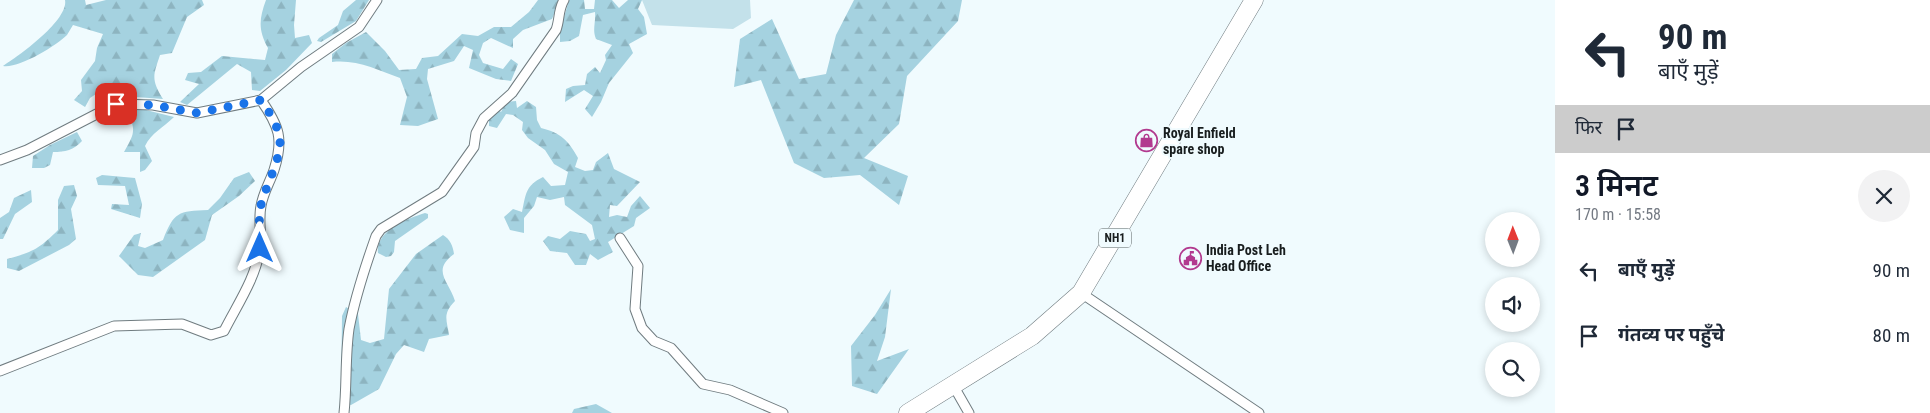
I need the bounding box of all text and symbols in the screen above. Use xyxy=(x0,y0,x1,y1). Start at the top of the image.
text: 90 m xyxy=(1658,17,1727,58)
icon: left xyxy=(1575,20,1640,85)
text: बाएँ मुड़ें xyxy=(1658,59,1718,84)
pin xyxy=(95,83,137,125)
icon: arrive xyxy=(102,90,130,118)
icon: arrive xyxy=(1612,115,1640,143)
text: फिर xyxy=(1575,116,1602,139)
place label: Royal Enfield spare shop xyxy=(1163,125,1236,157)
shop icon: Royal Enfield spare shop xyxy=(1135,129,1159,153)
text: 3 मिनट xyxy=(1575,168,1658,203)
button: close xyxy=(1858,170,1910,222)
text: 170 m · 15:58 xyxy=(1575,205,1661,224)
north arrow xyxy=(1485,212,1540,268)
map controls xyxy=(1485,212,1540,397)
position arrow xyxy=(233,221,285,273)
road number: NH1 xyxy=(1099,228,1131,248)
place label: India Post Leh Head Office xyxy=(1206,242,1286,274)
public building icon: India Post Leh Head Office xyxy=(1178,246,1202,270)
icon: left xyxy=(1575,257,1603,285)
text: बाएँ मुड़ें xyxy=(1618,258,1674,281)
text: 90 m xyxy=(1873,259,1910,282)
button: sound xyxy=(1485,277,1540,332)
icon: arrive xyxy=(1575,322,1603,350)
text: गंतव्य पर पहुँचे xyxy=(1618,323,1724,346)
text: 80 m xyxy=(1873,324,1910,347)
button: search xyxy=(1485,342,1540,397)

